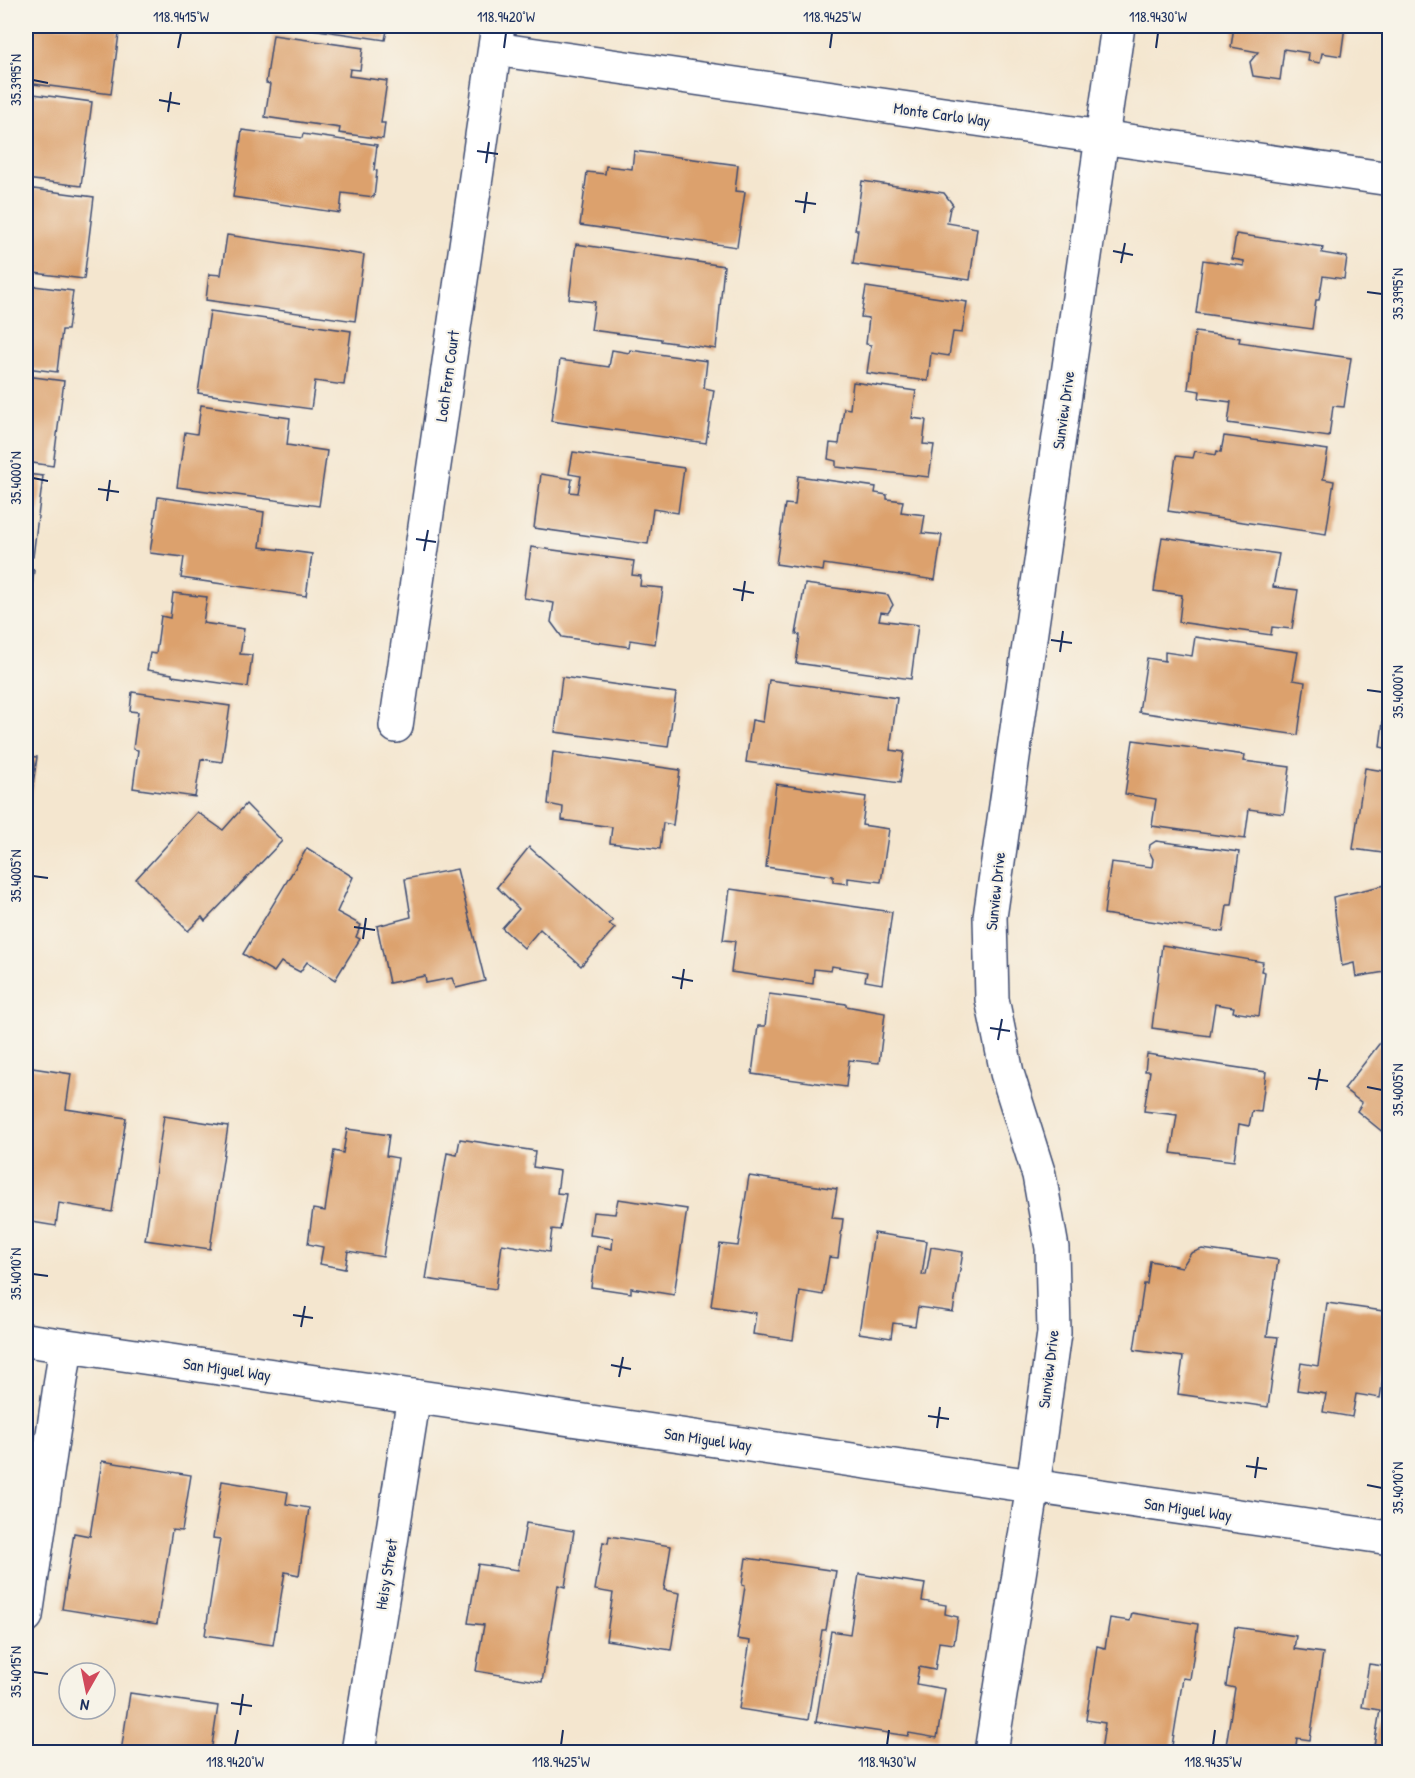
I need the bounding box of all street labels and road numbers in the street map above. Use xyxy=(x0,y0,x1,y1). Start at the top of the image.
street label: Monte Carlo Way xyxy=(892,96,992,132)
street label: Loch Fern Court xyxy=(430,329,464,423)
street label: Sunview Drive xyxy=(1047,369,1079,450)
street label: Sunview Drive xyxy=(980,850,1010,931)
street label: Sunview Drive xyxy=(1032,1328,1064,1409)
street label: San Miguel Way xyxy=(182,1352,273,1386)
street label: San Miguel Way xyxy=(663,1422,754,1456)
street label: San Miguel Way xyxy=(1143,1492,1234,1526)
street label: Heisy Street xyxy=(370,1537,403,1611)

